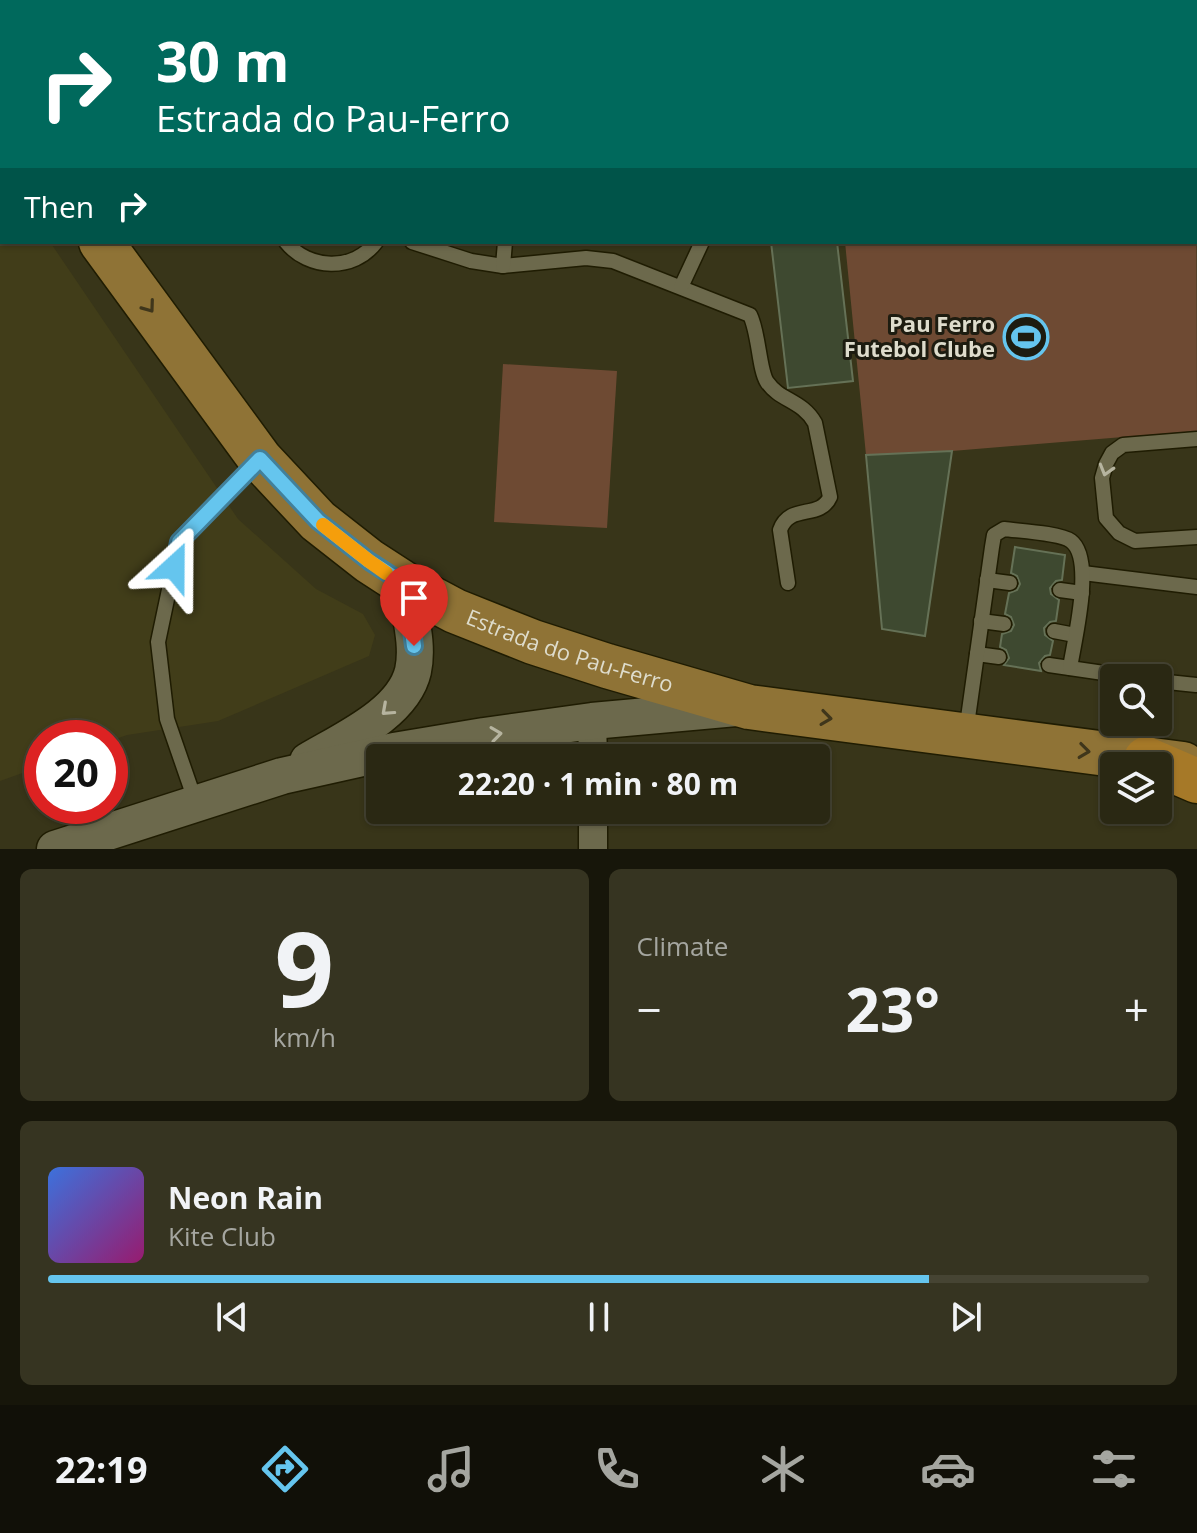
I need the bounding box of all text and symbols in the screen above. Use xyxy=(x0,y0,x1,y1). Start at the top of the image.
text: 30 m xyxy=(156,22,290,98)
icon: right xyxy=(24,32,128,136)
text: Estrada do Pau-Ferro xyxy=(156,94,510,143)
icon: right xyxy=(110,184,154,228)
text: Then xyxy=(24,186,94,227)
one-way arrow xyxy=(139,298,153,313)
place label: Pau Ferro Futebol Clube xyxy=(844,308,995,363)
sports icon: Pau Ferro Futebol Clube xyxy=(1002,313,1050,361)
one-way arrow xyxy=(1099,462,1115,476)
position arrow xyxy=(132,525,216,609)
pin xyxy=(380,564,448,646)
icon: arrive xyxy=(392,576,436,620)
street label: Estrada do Pau-Ferro xyxy=(462,601,677,698)
map controls xyxy=(1100,664,1172,824)
button: search xyxy=(1100,664,1172,736)
one-way arrow xyxy=(381,700,396,714)
one-way arrow xyxy=(819,709,833,726)
speed limit sign: 20 xyxy=(24,720,128,824)
one-way arrow xyxy=(489,726,503,743)
one-way arrow xyxy=(1078,743,1091,760)
button: layers xyxy=(1100,752,1172,824)
text: 22:20 · 1 min · 80 m xyxy=(458,763,738,804)
text: 9 xyxy=(275,896,334,1037)
text: Climate xyxy=(637,928,728,964)
text: 23° xyxy=(846,968,940,1050)
text: − xyxy=(637,979,662,1039)
text: + xyxy=(1124,979,1149,1039)
text: km/h xyxy=(273,1019,336,1055)
text: Neon Rain xyxy=(168,1177,323,1218)
text: Kite Club xyxy=(168,1218,276,1254)
icon: previous xyxy=(210,1295,254,1339)
icon: pause xyxy=(577,1295,621,1339)
icon: next xyxy=(944,1295,988,1339)
icon: directions xyxy=(257,1441,313,1497)
icon: music xyxy=(423,1441,479,1497)
icon: phone xyxy=(589,1441,645,1497)
icon: climate xyxy=(755,1441,811,1497)
icon: car xyxy=(920,1441,976,1497)
icon: filters xyxy=(1086,1441,1142,1497)
text: 22:19 xyxy=(55,1445,147,1494)

